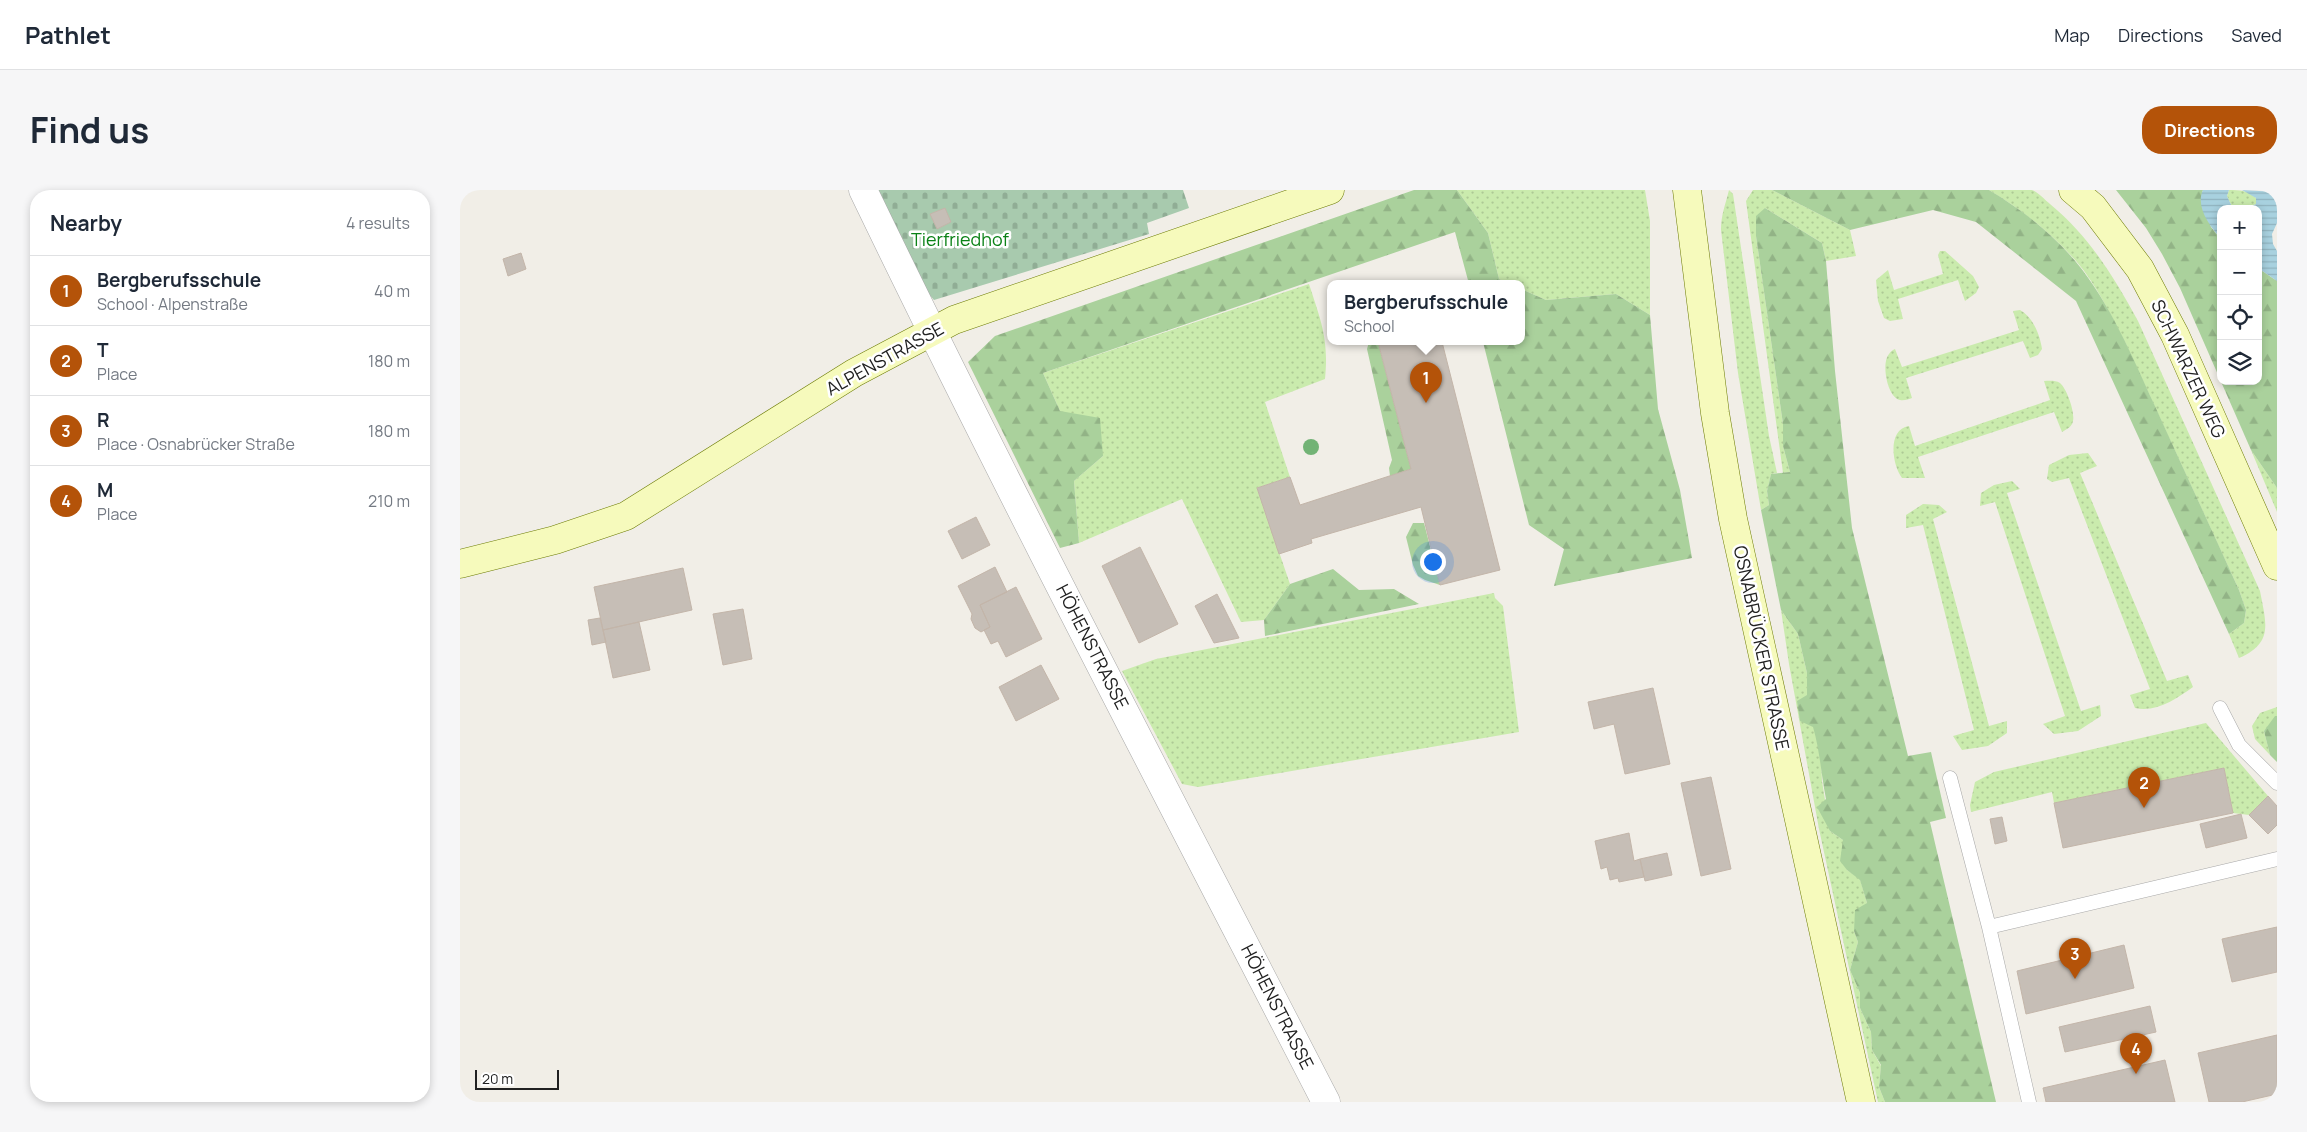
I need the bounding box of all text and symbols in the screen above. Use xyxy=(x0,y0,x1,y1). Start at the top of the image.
text: Pathlet xyxy=(25,18,111,51)
text: Map xyxy=(2054,23,2090,47)
text: Directions xyxy=(2118,23,2203,47)
text: Saved xyxy=(2231,23,2282,47)
text: Find us xyxy=(30,106,149,154)
button: Directions xyxy=(2142,106,2277,154)
map controls xyxy=(2217,205,2262,385)
button: + xyxy=(2217,205,2262,250)
text: Nearby xyxy=(50,209,122,237)
text: 4 results xyxy=(346,212,410,234)
park label: Tierfriedhof xyxy=(911,227,1010,251)
button: − xyxy=(2217,250,2262,295)
text: Bergberufsschule xyxy=(97,267,261,293)
text: 1 xyxy=(62,280,70,302)
text: 40 m xyxy=(374,280,410,302)
popup xyxy=(1327,280,1525,345)
text: Bergberufsschule xyxy=(1344,289,1508,315)
text: School · Alpenstraße xyxy=(97,293,248,315)
street label: SCHWARZER WEG xyxy=(2146,295,2232,442)
button: locate xyxy=(2217,295,2262,340)
text: School xyxy=(1344,315,1395,337)
street label: ALPENSTRASSE xyxy=(821,316,948,400)
text: T xyxy=(97,337,109,363)
button: layers xyxy=(2217,340,2262,385)
text: 2 xyxy=(61,350,71,372)
text: 180 m xyxy=(368,350,410,372)
pin: 1 xyxy=(1410,362,1442,403)
text: Place xyxy=(97,363,137,385)
text: R xyxy=(97,407,110,433)
text: 3 xyxy=(61,420,71,442)
text: 180 m xyxy=(368,420,410,442)
text: Place · Osnabrücker Straße xyxy=(97,433,295,455)
text: M xyxy=(97,477,113,503)
text: 4 xyxy=(61,490,71,512)
text: 210 m xyxy=(368,490,410,512)
text: Place xyxy=(97,503,137,525)
street label: OSNABRÜCKER STRASSE xyxy=(1729,543,1795,752)
your location xyxy=(1420,549,1446,575)
street label: HÖHENSTRASSE xyxy=(1051,580,1135,713)
pin: 2 xyxy=(2128,767,2160,808)
pin: 3 xyxy=(2059,938,2091,979)
street label: HÖHENSTRASSE xyxy=(1236,940,1320,1073)
pin: 4 xyxy=(2120,1033,2152,1074)
scale bar xyxy=(475,1067,559,1090)
text: 20 m xyxy=(482,1069,513,1088)

